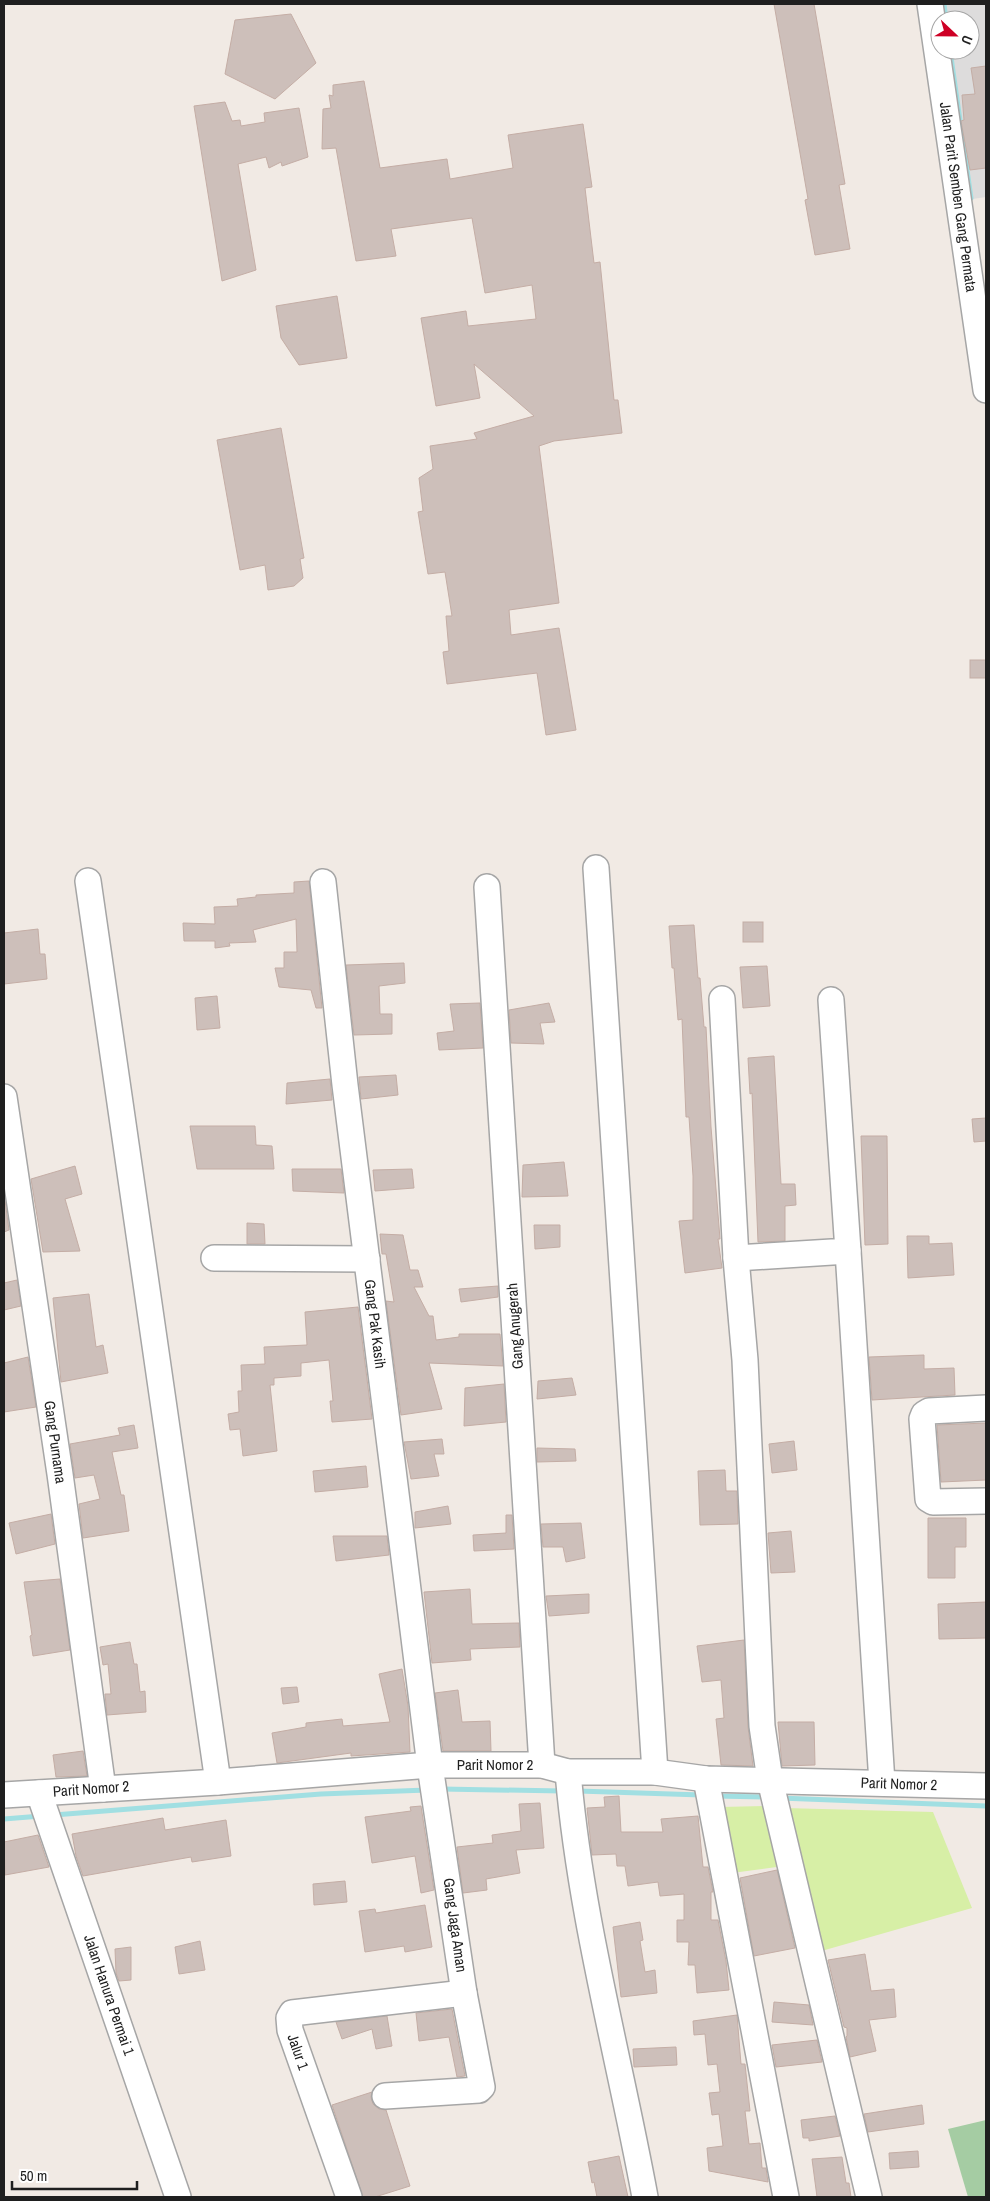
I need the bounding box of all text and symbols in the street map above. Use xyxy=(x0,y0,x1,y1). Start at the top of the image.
north arrow xyxy=(930,10,980,60)
text: U xyxy=(957,33,977,47)
street label: Jalan Parit Semben Gang Permata xyxy=(935,101,982,293)
street label: Gang Pak Kasih xyxy=(360,1278,391,1370)
street label: Gang Anugerah xyxy=(501,1282,528,1370)
street label: Gang Purnama xyxy=(39,1399,72,1485)
street label: Parit Nomor 2 xyxy=(457,1754,533,1775)
street label: Parit Nomor 2 xyxy=(860,1772,938,1795)
street label: Parit Nomor 2 xyxy=(52,1775,130,1802)
street label: Gang Jaga Aman xyxy=(438,1876,473,1973)
street label: Jalan Hanura Permai 1 xyxy=(79,1932,140,2058)
street label: Jalur 1 xyxy=(283,2031,314,2073)
scale bar xyxy=(12,2158,138,2190)
text: 50 m xyxy=(20,2165,47,2186)

